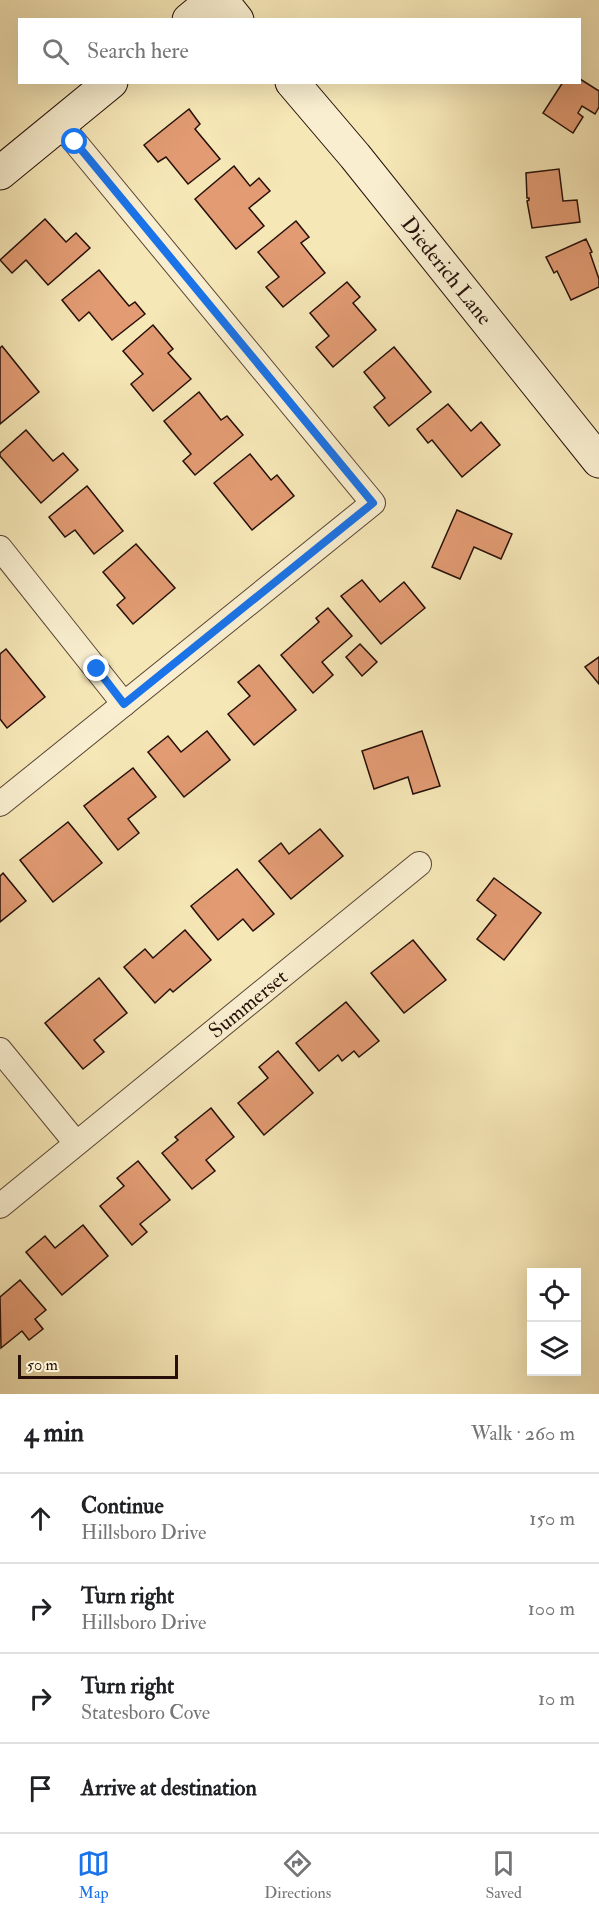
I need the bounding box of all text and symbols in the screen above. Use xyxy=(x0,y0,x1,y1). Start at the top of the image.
search box xyxy=(18,18,581,84)
icon: search xyxy=(39,35,72,68)
text: Search here xyxy=(87,37,189,65)
route start xyxy=(61,128,87,154)
street label: Diederich Lane xyxy=(395,211,498,330)
route end xyxy=(83,655,109,681)
street label: Summerset xyxy=(203,963,293,1044)
map controls xyxy=(527,1268,581,1376)
button: locate xyxy=(527,1268,581,1322)
button: layers xyxy=(527,1322,581,1376)
scale bar xyxy=(18,1352,178,1380)
text: 50 m xyxy=(27,1355,58,1375)
text: 4 min xyxy=(24,1417,84,1449)
text: Walk · 260 m xyxy=(471,1421,575,1446)
text: Continue xyxy=(81,1492,164,1520)
icon: ahead xyxy=(24,1502,57,1535)
text: 150 m xyxy=(529,1506,575,1531)
text: Hillsboro Drive xyxy=(81,1520,206,1545)
text: Turn right xyxy=(81,1582,174,1610)
icon: right xyxy=(24,1592,57,1625)
text: 100 m xyxy=(528,1596,575,1621)
text: Hillsboro Drive xyxy=(81,1610,206,1635)
text: Turn right xyxy=(81,1672,174,1700)
icon: right xyxy=(24,1682,57,1715)
text: 10 m xyxy=(538,1686,575,1711)
text: Statesboro Cove xyxy=(81,1700,210,1725)
icon: arrive xyxy=(24,1772,57,1805)
text: Arrive at destination xyxy=(81,1774,257,1802)
tab: Map xyxy=(77,1847,110,1903)
tab: Directions xyxy=(264,1847,331,1903)
tab: Saved xyxy=(485,1847,522,1903)

